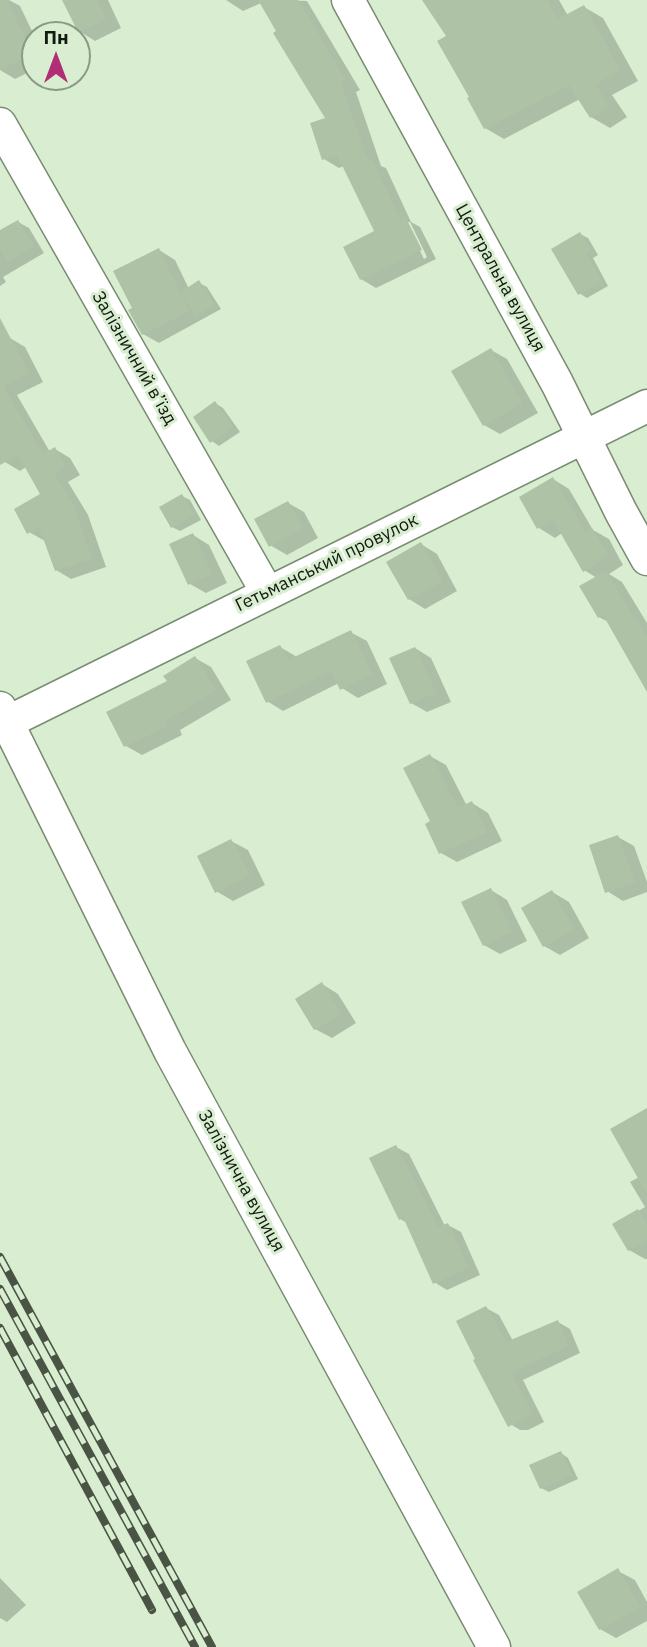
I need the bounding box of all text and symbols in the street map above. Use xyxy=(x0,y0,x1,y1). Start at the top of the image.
north arrow xyxy=(21,21,91,91)
text: Пн xyxy=(43,25,69,49)
street label: Центральна вулиця xyxy=(450,200,550,356)
street label: Залізничний в’їзд xyxy=(87,287,181,429)
street label: Гетьманський провулок xyxy=(232,509,422,617)
street label: Залізнична вулиця xyxy=(193,1106,289,1256)

